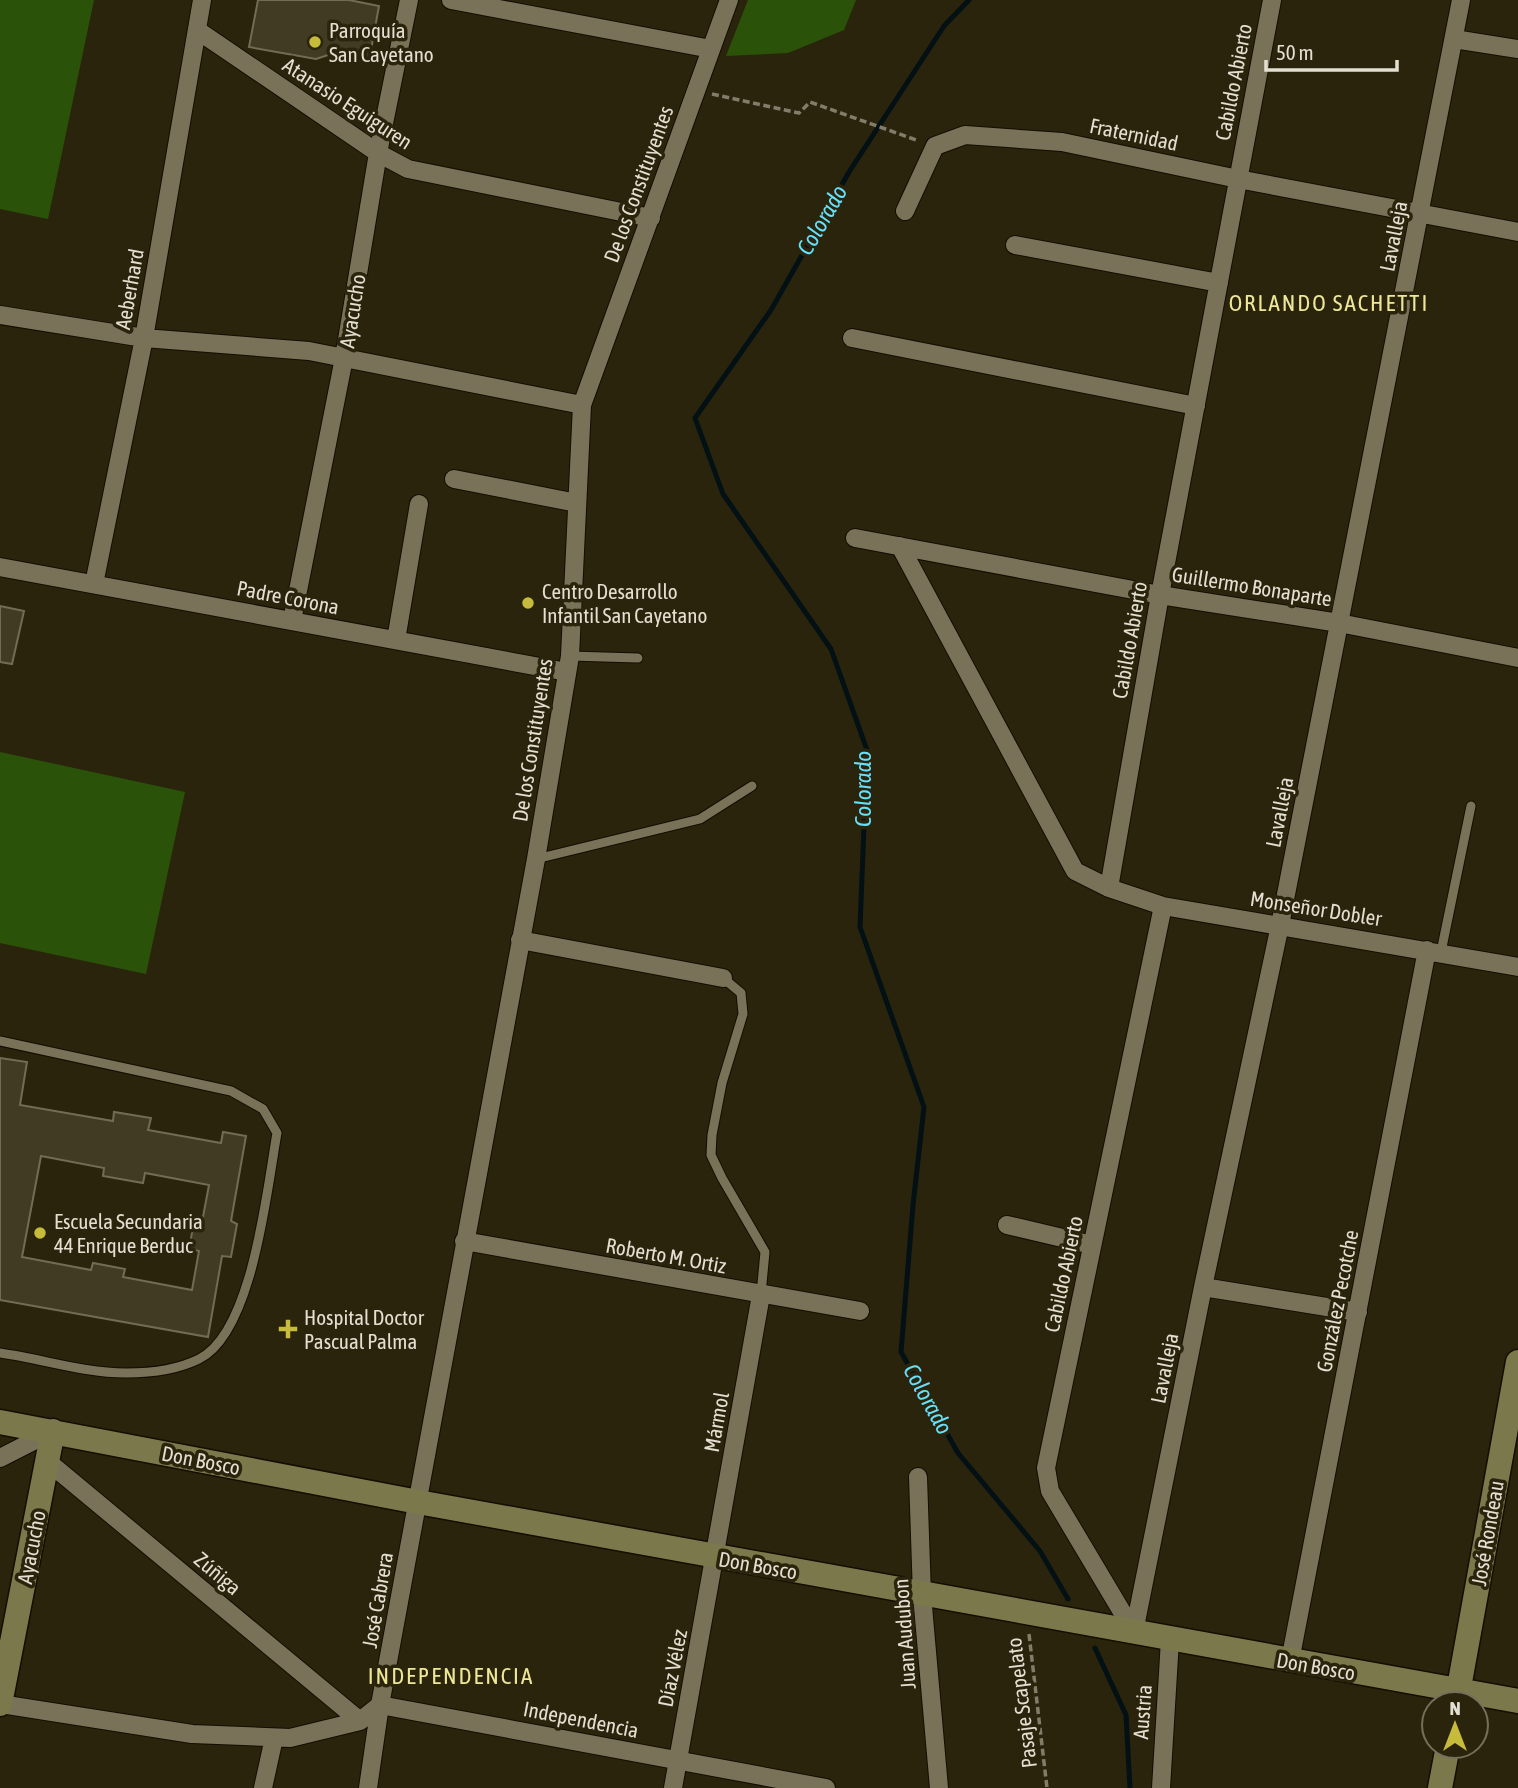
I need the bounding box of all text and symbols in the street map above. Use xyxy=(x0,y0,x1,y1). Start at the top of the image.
place label: Parroquía San Cayetano xyxy=(329,18,434,66)
street label: Cabildo Abierto xyxy=(1210,22,1256,142)
scale bar xyxy=(1266,28,1397,72)
marker: Parroquía San Cayetano xyxy=(307,34,323,50)
text: 50 m xyxy=(1276,40,1314,64)
street label: Atanasio Eguiguren xyxy=(279,52,417,154)
street label: De los Constituyentes xyxy=(599,103,677,265)
street label: Fraternidad xyxy=(1088,113,1180,155)
water label: Colorado xyxy=(792,180,852,260)
street label: Lavalleja xyxy=(1374,199,1412,273)
street label: Aeberhard xyxy=(110,247,148,331)
street label: Ayacucho xyxy=(334,272,370,350)
district label: ORLANDO SACHETTI xyxy=(1229,290,1429,316)
street label: Guillermo Bonaparte xyxy=(1170,562,1334,610)
street label: Padre Corona xyxy=(235,575,341,619)
place label: Centro Desarrollo Infantil San Cayetano xyxy=(542,579,707,627)
street label: Cabildo Abierto xyxy=(1107,580,1151,700)
marker: Centro Desarrollo Infantil San Cayetano xyxy=(520,595,536,611)
street label: De los Constituyentes xyxy=(507,657,557,823)
water label: Colorado xyxy=(850,751,876,827)
street label: Lavalleja xyxy=(1260,775,1298,849)
street label: Monseñor Dobler xyxy=(1249,886,1384,930)
place label: Escuela Secundaria 44 Enrique Berduc xyxy=(54,1209,203,1257)
street label: Cabildo Abierto xyxy=(1039,1214,1087,1334)
marker: Escuela Secundaria 44 Enrique Berduc xyxy=(32,1225,48,1241)
street label: González Pecotche xyxy=(1311,1228,1363,1374)
street label: Roberto M. Ortiz xyxy=(604,1233,728,1277)
place label: Hospital Doctor Pascual Palma xyxy=(304,1305,425,1353)
marker: Hospital Doctor Pascual Palma xyxy=(278,1319,298,1339)
street label: Lavalleja xyxy=(1145,1331,1183,1405)
water label: Colorado xyxy=(898,1359,958,1439)
street label: Mármol xyxy=(699,1390,733,1454)
street label: Don Bosco xyxy=(160,1441,242,1479)
street label: José Rondeau xyxy=(1466,1479,1508,1587)
street label: Ayacucho xyxy=(12,1508,50,1586)
street label: Don Bosco xyxy=(717,1546,799,1584)
street label: Zúñiga xyxy=(190,1547,246,1599)
street label: José Cabrera xyxy=(357,1550,397,1650)
street label: Juan Audubon xyxy=(888,1578,920,1690)
street label: Díaz Vélez xyxy=(653,1627,691,1709)
street label: Pasaje Scapelato xyxy=(1001,1637,1041,1769)
street label: Don Bosco xyxy=(1275,1647,1357,1685)
district label: INDEPENDENCIA xyxy=(368,1663,534,1689)
street label: Austria xyxy=(1128,1684,1156,1740)
north arrow xyxy=(1420,1690,1490,1760)
street label: Independencia xyxy=(521,1696,641,1742)
text: N xyxy=(1449,1697,1461,1719)

